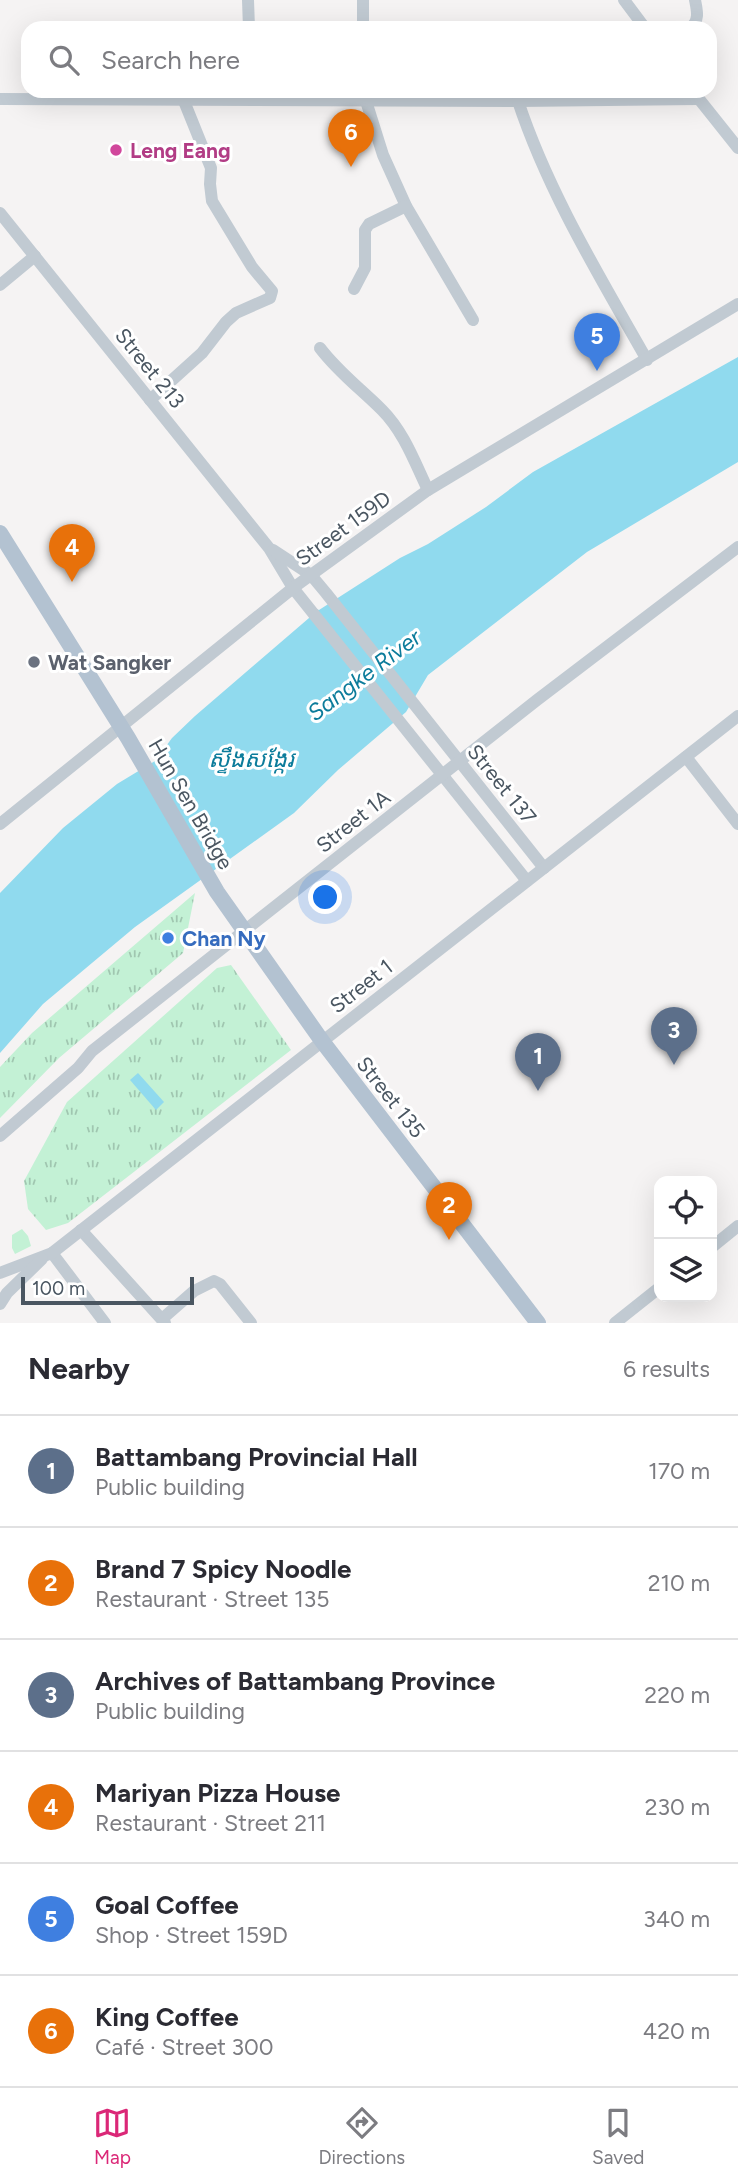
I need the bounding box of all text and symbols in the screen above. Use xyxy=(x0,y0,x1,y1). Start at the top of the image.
search box xyxy=(21,21,717,98)
icon: search xyxy=(45,41,83,79)
text: Search here xyxy=(101,44,240,76)
pin: 6 xyxy=(328,109,374,167)
place label: Leng Eang xyxy=(130,138,231,163)
marker: Leng Eang xyxy=(108,142,124,158)
pin: 5 xyxy=(574,313,620,371)
street label: Street 213 xyxy=(110,323,190,413)
street label: Street 159D xyxy=(291,485,395,571)
pin: 4 xyxy=(49,524,95,582)
water label: Sangke River xyxy=(302,622,427,727)
place label: Wat Sangker xyxy=(48,650,171,675)
marker: Wat Sangker xyxy=(26,654,42,670)
street label: Hun Sen Bridge xyxy=(144,734,238,874)
street label: Street 137 xyxy=(462,739,542,829)
water label: ស្ទឹងសង្កែរ xyxy=(208,745,297,774)
street label: Street 1A xyxy=(311,784,395,858)
your location xyxy=(308,880,342,914)
place label: Chan Ny xyxy=(182,926,267,951)
marker: Chan Ny xyxy=(160,930,176,946)
street label: Street 1 xyxy=(325,954,397,1018)
pin: 3 xyxy=(651,1007,697,1065)
pin: 1 xyxy=(515,1033,561,1091)
street label: Street 135 xyxy=(352,1051,430,1143)
map controls xyxy=(654,1176,717,1302)
button: locate xyxy=(654,1176,717,1239)
pin: 2 xyxy=(426,1182,472,1240)
button: layers xyxy=(654,1239,717,1302)
scale bar xyxy=(21,1274,194,1306)
text: 100 m xyxy=(32,1277,85,1300)
text: Nearby xyxy=(28,1350,130,1387)
text: 6 results xyxy=(623,1355,710,1383)
text: Battambang Provincial Hall xyxy=(95,1441,418,1473)
text: 1 xyxy=(46,1457,56,1485)
text: 170 m xyxy=(648,1457,710,1485)
text: Public building xyxy=(95,1473,245,1501)
text: Brand 7 Spicy Noodle xyxy=(95,1553,351,1585)
text: 2 xyxy=(44,1569,58,1597)
text: 210 m xyxy=(648,1569,710,1597)
text: Restaurant · Street 135 xyxy=(95,1585,329,1613)
text: Archives of Battambang Province xyxy=(95,1665,495,1697)
text: 3 xyxy=(45,1681,57,1709)
text: 220 m xyxy=(644,1681,710,1709)
text: Public building xyxy=(95,1697,245,1725)
text: Mariyan Pizza House xyxy=(95,1777,340,1809)
text: 4 xyxy=(44,1793,58,1821)
text: 230 m xyxy=(645,1793,710,1821)
text: Restaurant · Street 211 xyxy=(95,1809,326,1837)
text: Goal Coffee xyxy=(95,1889,239,1921)
text: 5 xyxy=(44,1905,58,1933)
text: 340 m xyxy=(643,1905,710,1933)
text: Shop · Street 159D xyxy=(95,1921,288,1949)
text: King Coffee xyxy=(95,2001,239,2033)
text: 6 xyxy=(44,2017,58,2045)
text: 420 m xyxy=(643,2017,710,2045)
text: Café · Street 300 xyxy=(95,2033,274,2061)
tab: Map xyxy=(93,2104,131,2169)
tab: Directions xyxy=(318,2104,405,2169)
tab: Saved xyxy=(592,2104,644,2169)

